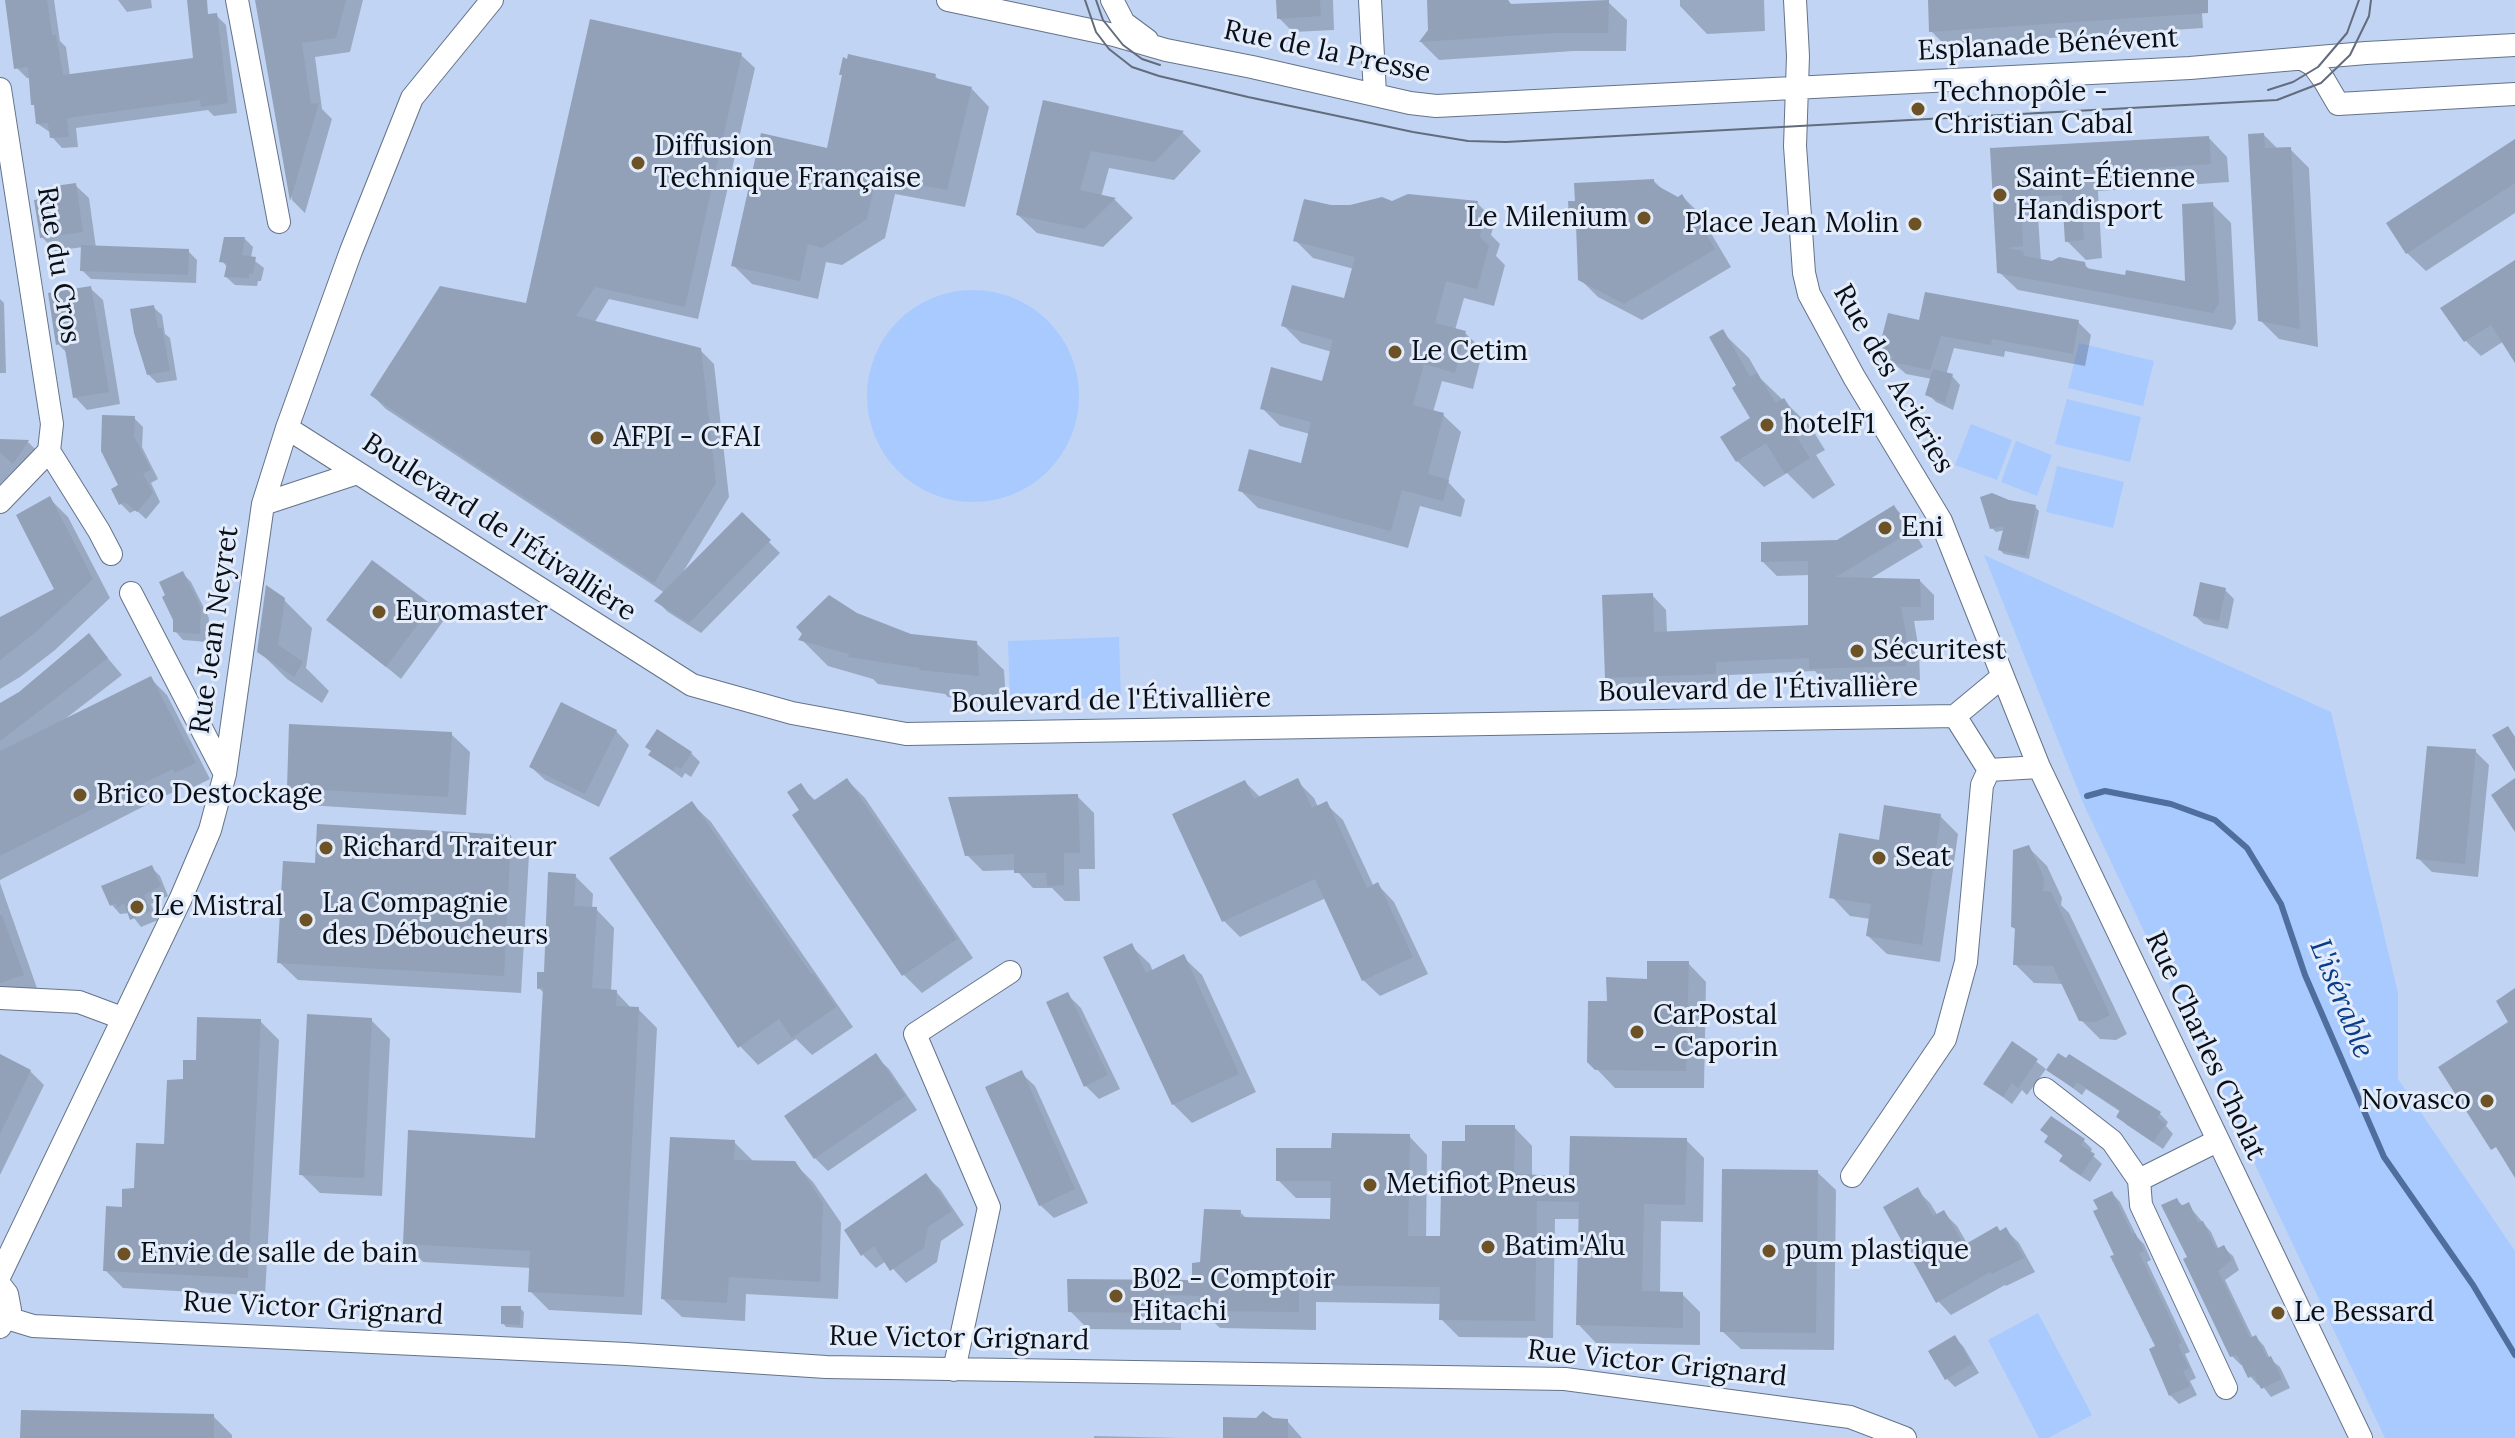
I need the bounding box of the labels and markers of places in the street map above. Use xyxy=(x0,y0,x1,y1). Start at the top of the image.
place label: Technopôle - Christian Cabal xyxy=(1934,76,2133,142)
marker: Technopôle - Christian Cabal xyxy=(1909,100,1927,118)
place label: Diffusion Technique Française xyxy=(654,130,921,196)
marker: Diffusion Technique Française xyxy=(629,154,647,172)
place label: Saint-Étienne Handisport xyxy=(2016,162,2195,228)
marker: Saint-Étienne Handisport xyxy=(1991,186,2009,204)
place label: Le Milenium xyxy=(1466,201,1628,235)
place label: Place Jean Molin xyxy=(1685,207,1899,241)
marker: Le Milenium xyxy=(1635,209,1653,227)
marker: Place Jean Molin xyxy=(1906,215,1924,233)
place label: Le Cetim xyxy=(1411,335,1528,369)
marker: Le Cetim xyxy=(1386,343,1404,361)
place label: hotelF1 xyxy=(1783,408,1875,442)
marker: hotelF1 xyxy=(1758,416,1776,434)
place label: AFPI - CFAI xyxy=(613,421,761,455)
marker: AFPI - CFAI xyxy=(588,429,606,447)
place label: Eni xyxy=(1901,511,1943,545)
marker: Eni xyxy=(1876,519,1894,537)
place label: Euromaster xyxy=(395,595,548,629)
marker: Euromaster xyxy=(370,603,388,621)
place label: Sécuritest xyxy=(1873,634,2006,668)
marker: Sécuritest xyxy=(1848,642,1866,660)
place label: Brico Destockage xyxy=(96,778,323,812)
marker: Brico Destockage xyxy=(71,786,89,804)
place label: Richard Traiteur xyxy=(342,831,557,865)
marker: Richard Traiteur xyxy=(317,839,335,857)
place label: Seat xyxy=(1895,841,1951,875)
marker: Seat xyxy=(1870,849,1888,867)
place label: La Compagnie des Déboucheurs xyxy=(322,887,548,953)
place label: Le Mistral xyxy=(153,890,283,924)
marker: Le Mistral xyxy=(128,898,146,916)
marker: La Compagnie des Déboucheurs xyxy=(297,911,315,929)
place label: CarPostal - Caporin xyxy=(1653,999,1778,1065)
marker: CarPostal - Caporin xyxy=(1628,1023,1646,1041)
place label: Novasco xyxy=(2361,1084,2471,1118)
marker: Novasco xyxy=(2478,1092,2496,1110)
place label: Metifiot Pneus xyxy=(1386,1168,1576,1202)
marker: Metifiot Pneus xyxy=(1361,1176,1379,1194)
place label: Batim'Alu xyxy=(1504,1230,1625,1264)
place label: pum plastique xyxy=(1785,1234,1969,1268)
place label: Envie de salle de bain xyxy=(140,1237,418,1271)
marker: Batim'Alu xyxy=(1479,1238,1497,1256)
marker: pum plastique xyxy=(1760,1242,1778,1260)
marker: Envie de salle de bain xyxy=(115,1245,133,1263)
place label: B02 - Comptoir Hitachi xyxy=(1132,1263,1335,1329)
marker: B02 - Comptoir Hitachi xyxy=(1107,1287,1125,1305)
place label: Le Bessard xyxy=(2294,1296,2434,1330)
marker: Le Bessard xyxy=(2269,1304,2287,1322)

